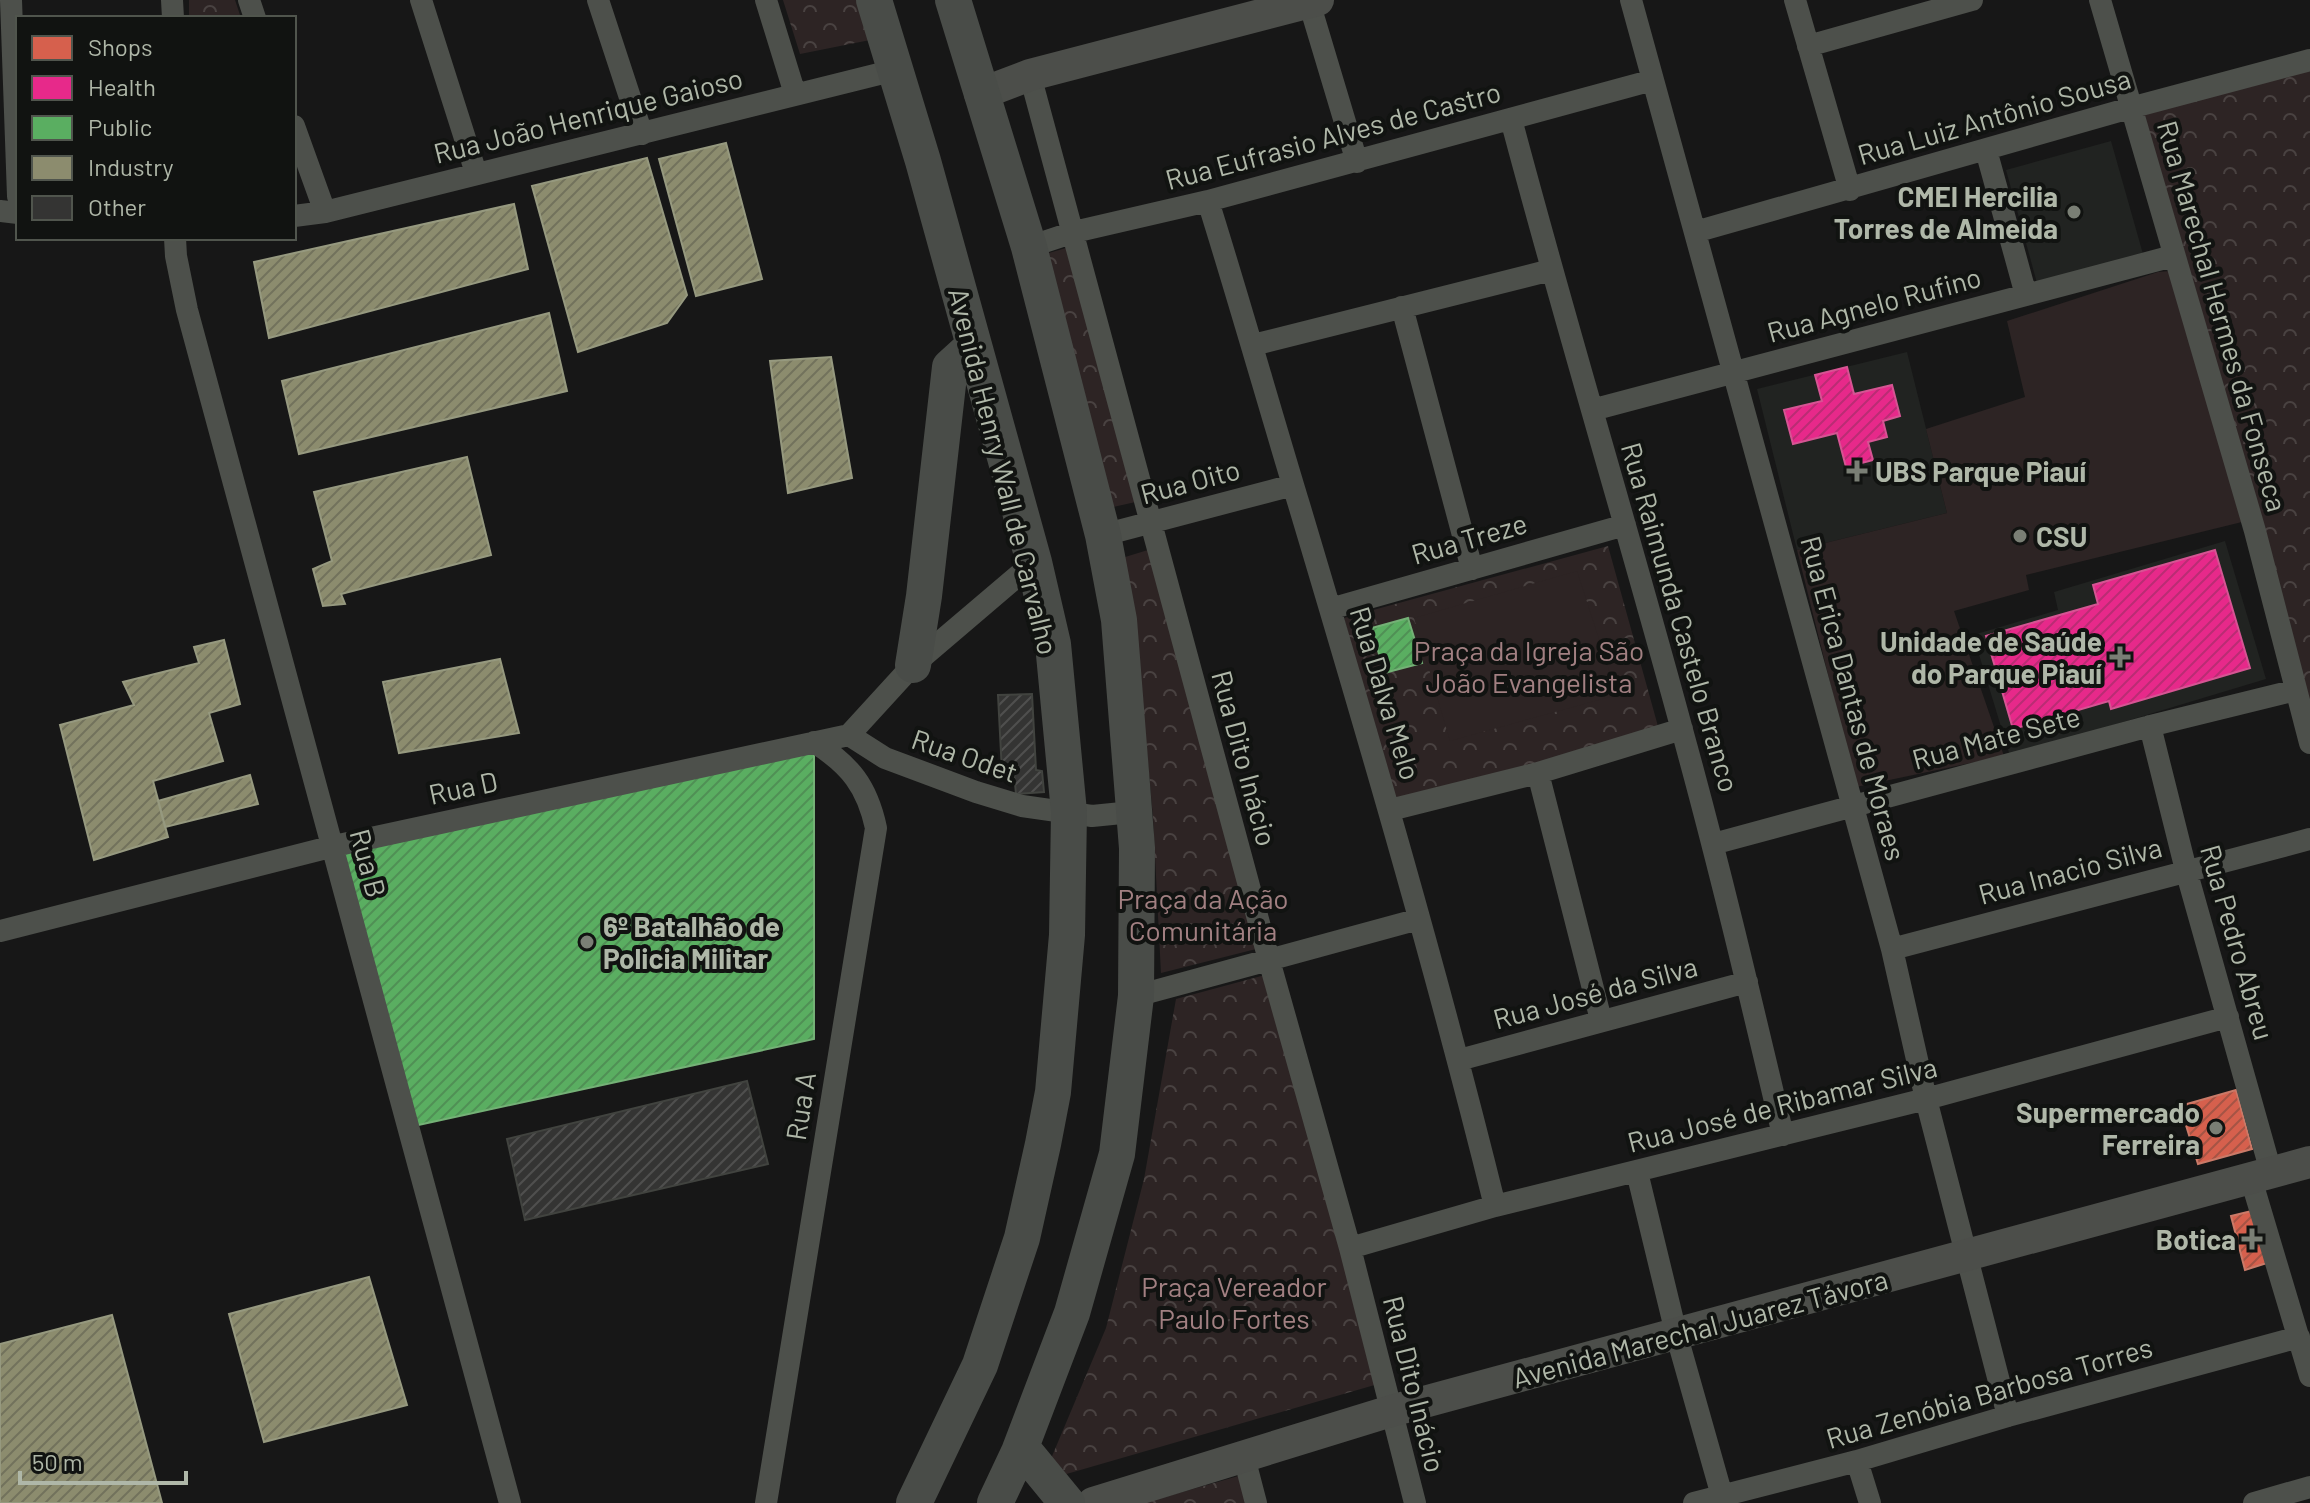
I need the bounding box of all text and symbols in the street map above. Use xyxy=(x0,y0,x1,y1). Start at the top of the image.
legend xyxy=(16,16,296,240)
text: Shops xyxy=(88,32,153,61)
street label: Rua João Henrique Gaioso xyxy=(430,60,746,170)
street label: Rua Luiz Antônio Sousa xyxy=(1854,61,2134,171)
text: Health xyxy=(88,72,156,101)
street label: Rua Eufrasio Alves de Castro xyxy=(1162,74,1504,196)
text: Public xyxy=(88,112,152,141)
street label: Rua Marechal Hermes da Fonseca xyxy=(2151,117,2295,515)
text: Industry xyxy=(88,152,174,181)
place label: CMEI Hercilia Torres de Almeida xyxy=(1834,179,2058,245)
text: Other xyxy=(88,192,146,221)
marker: CMEI Hercilia Torres de Almeida xyxy=(2065,203,2083,221)
street label: Rua Agnelo Rufino xyxy=(1763,259,1985,349)
street label: Avenida Henry Wall de Carvalho xyxy=(942,284,1066,658)
street label: Rua Raimunda Castelo Branco xyxy=(1615,438,1747,796)
street label: Rua Oito xyxy=(1137,451,1243,511)
place label: UBS Parque Piauí xyxy=(1875,454,2087,488)
marker: UBS Parque Piauí xyxy=(1846,460,1868,482)
street label: Rua Treze xyxy=(1407,505,1531,571)
place label: CSU xyxy=(2036,519,2087,553)
marker: CSU xyxy=(2011,527,2029,545)
street label: Rua Erica Dantas de Moraes xyxy=(1794,532,1914,864)
street label: Rua Dalva Melo xyxy=(1344,602,1428,784)
place label: Unidade de Saúde do Parque Piauí xyxy=(1880,624,2102,690)
park label: Praça da Igreja São João Evangelista xyxy=(1414,633,1644,699)
marker: Unidade de Saúde do Parque Piauí xyxy=(2109,646,2131,668)
street label: Rua Dito Inácio xyxy=(1205,666,1285,850)
street label: Rua Mate Sete xyxy=(1908,698,2084,776)
street label: Rua Odet xyxy=(908,721,1022,789)
street label: Rua D xyxy=(426,763,500,811)
street label: Rua B xyxy=(344,825,394,901)
street label: Rua Inacio Silva xyxy=(1975,829,2165,911)
street label: Rua Pedro Abreu xyxy=(2194,840,2282,1044)
park label: Praça da Ação Comunitária xyxy=(1117,881,1289,947)
place label: 6º Batalhão de Policia Militar xyxy=(603,909,780,975)
marker: 6º Batalhão de Policia Militar xyxy=(578,933,596,951)
street label: Rua José da Silva xyxy=(1489,948,1701,1036)
street label: Rua José de Ribamar Silva xyxy=(1624,1049,1940,1159)
street label: Rua A xyxy=(778,1069,822,1143)
place label: Supermercado Ferreira xyxy=(2016,1095,2200,1161)
marker: Supermercado Ferreira xyxy=(2207,1119,2225,1137)
place label: Botica xyxy=(2156,1222,2236,1256)
marker: Botica xyxy=(2243,1230,2261,1248)
street label: Avenida Marechal Juarez Távora xyxy=(1509,1261,1891,1395)
park label: Praça Vereador Paulo Fortes xyxy=(1141,1269,1327,1335)
street label: Rua Dito Inácio xyxy=(1377,1292,1453,1476)
street label: Rua Zenóbia Barbosa Torres xyxy=(1822,1329,2156,1455)
scale bar xyxy=(20,1435,186,1485)
text: 50 m xyxy=(32,1447,83,1476)

